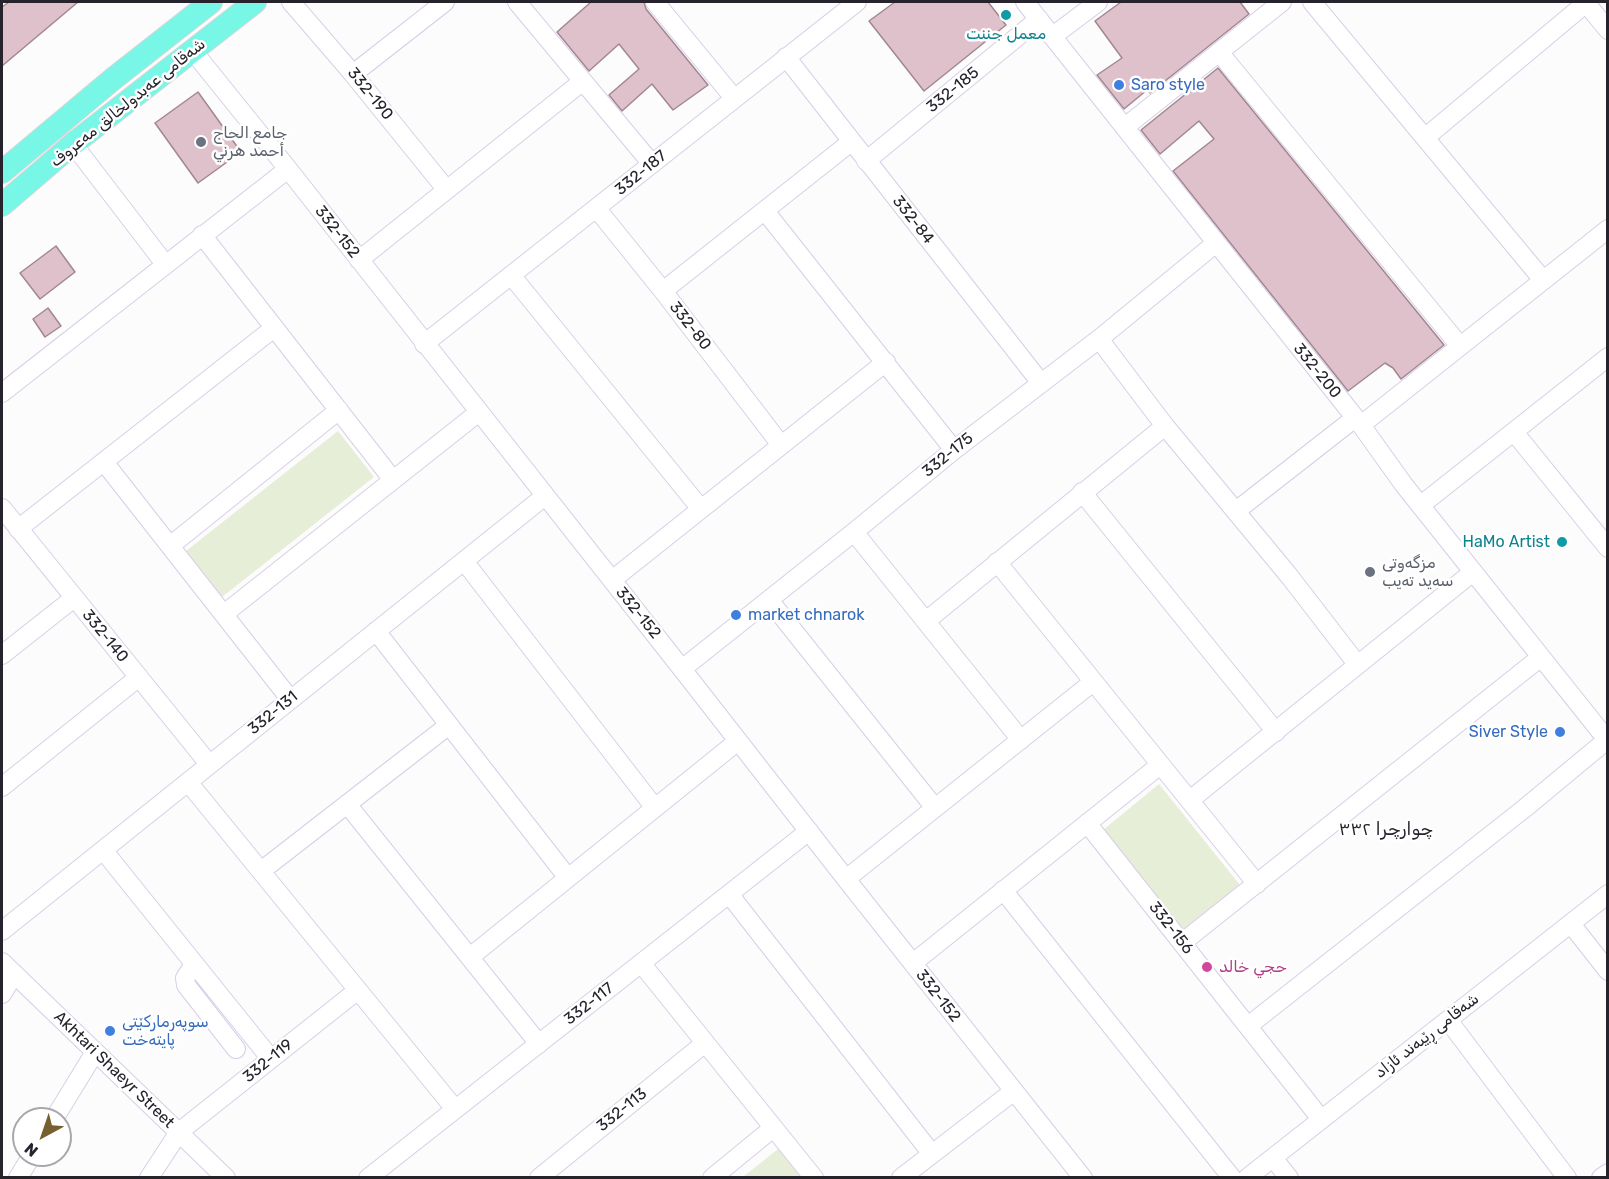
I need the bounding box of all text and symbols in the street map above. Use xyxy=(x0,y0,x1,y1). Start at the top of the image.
marker: معمل جننت xyxy=(999,8,1013,22)
place label: معمل جننت xyxy=(966,24,1046,44)
street label: شەقامی عەبدولخالق مەعروف xyxy=(47,35,209,171)
street label: 332-185 xyxy=(923,63,983,117)
street label: 332-190 xyxy=(343,64,397,124)
place label: Saro style xyxy=(1131,75,1205,95)
marker: Saro style xyxy=(1112,78,1126,92)
place label: جامع الحاج أحمد هرني xyxy=(213,123,287,161)
marker: جامع الحاج أحمد هرني xyxy=(194,135,208,149)
street label: 332-187 xyxy=(611,146,671,200)
street label: 332-84 xyxy=(888,192,938,248)
street label: 332-152 xyxy=(311,202,363,262)
street label: 332-80 xyxy=(665,298,715,354)
street label: 332-200 xyxy=(1289,340,1345,402)
street label: 332-175 xyxy=(919,429,977,481)
place label: HaMo Artist xyxy=(1463,532,1550,552)
marker: HaMo Artist xyxy=(1555,535,1569,549)
place label: مزگەوتی سەید تەیب xyxy=(1382,553,1453,591)
marker: مزگەوتی سەید تەیب xyxy=(1363,565,1377,579)
street label: 332-152 xyxy=(611,583,665,643)
place label: market chnarok xyxy=(748,605,865,625)
street label: 332-140 xyxy=(78,606,132,666)
marker: market chnarok xyxy=(729,608,743,622)
street label: 332-131 xyxy=(244,687,302,739)
place label: Siver Style xyxy=(1469,722,1548,742)
marker: Siver Style xyxy=(1553,725,1567,739)
district label: چوارچرا ٣٣٢ xyxy=(1339,819,1433,841)
street label: 332-156 xyxy=(1145,898,1197,958)
place label: حجي خالد xyxy=(1219,957,1287,977)
marker: حجي خالد xyxy=(1200,960,1214,974)
street label: 332-152 xyxy=(912,966,964,1026)
street label: 332-117 xyxy=(561,979,617,1029)
street label: شەقامی ڕێبەند ئازاد xyxy=(1371,989,1483,1083)
street label: Akhtari Shaeyr Street xyxy=(50,1008,178,1132)
place label: سوپەرمارکێتی پایتەخت xyxy=(122,1012,209,1050)
marker: سوپەرمارکێتی پایتەخت xyxy=(103,1024,117,1038)
street label: 332-119 xyxy=(239,1035,297,1087)
street label: 332-113 xyxy=(593,1084,651,1136)
north arrow xyxy=(12,1107,72,1167)
text: N xyxy=(21,1139,42,1161)

